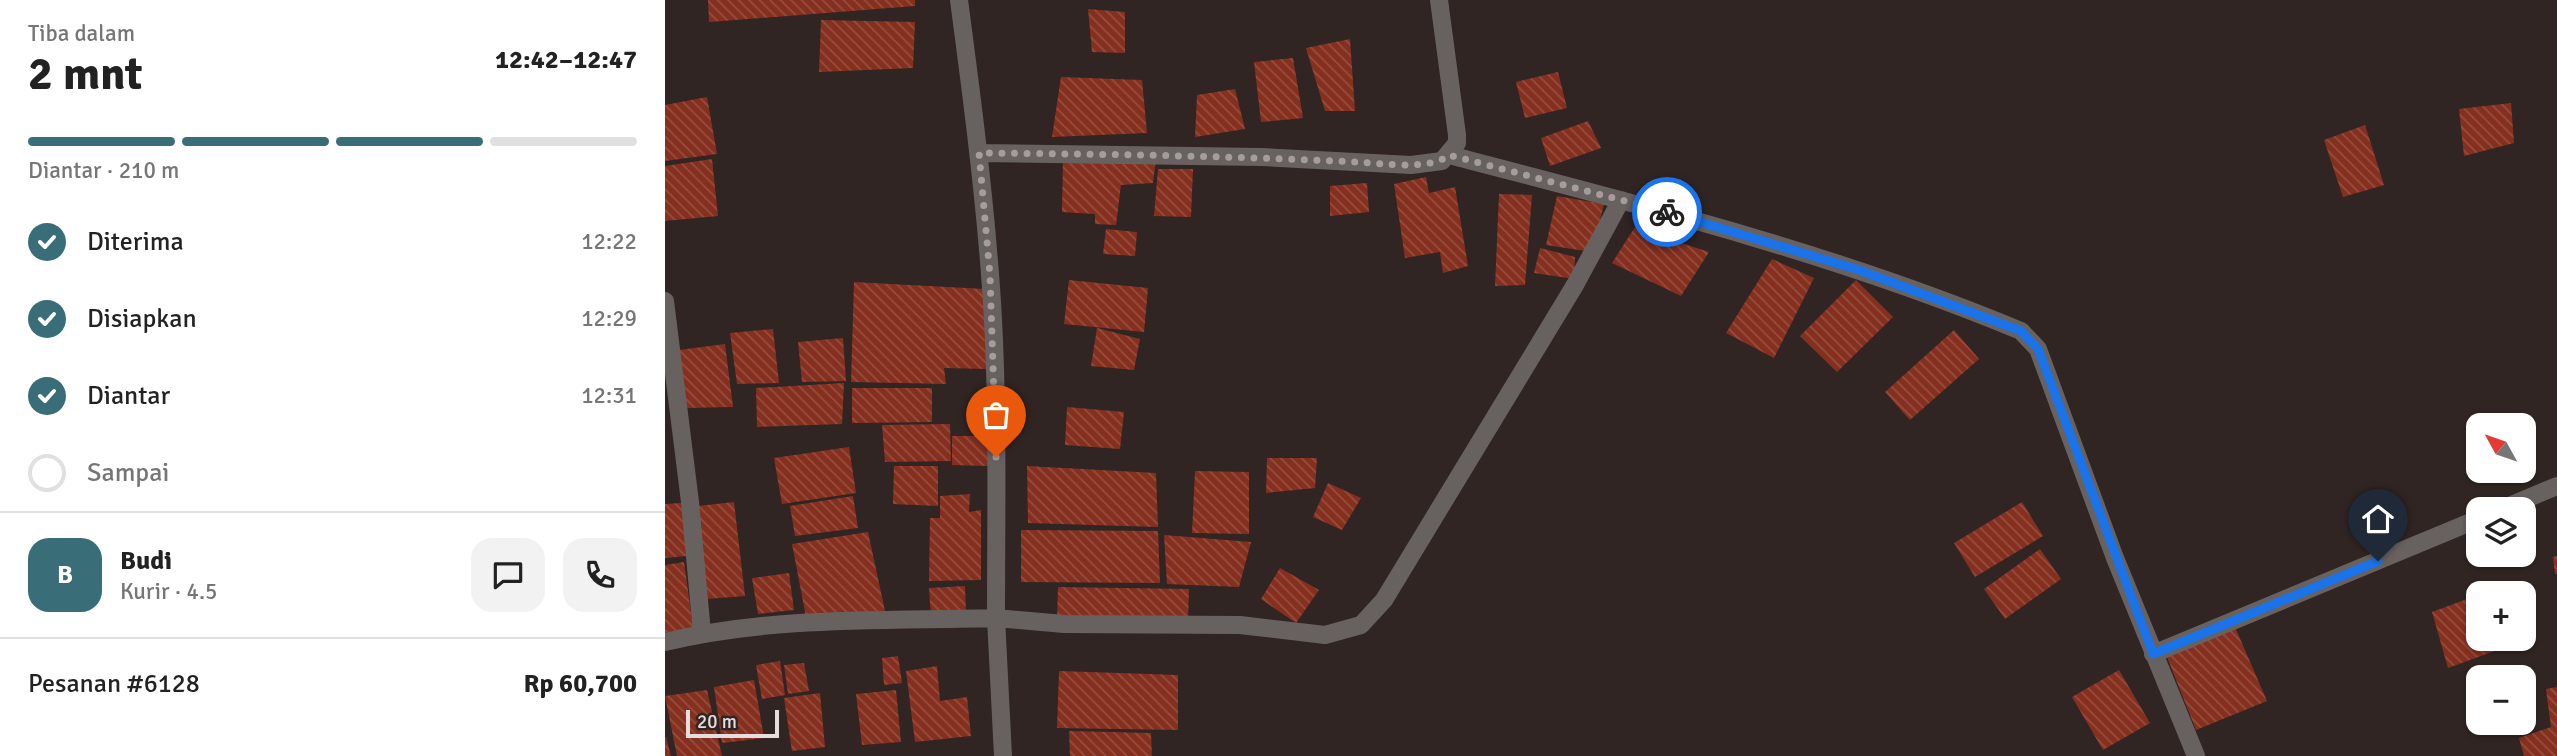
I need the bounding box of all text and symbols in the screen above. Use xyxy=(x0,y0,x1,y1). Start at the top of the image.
text: Tiba dalam xyxy=(28,19,135,48)
text: 12:42–12:47 xyxy=(495,44,637,76)
text: 2 mnt xyxy=(28,46,143,102)
text: Diantar · 210 m xyxy=(28,156,179,185)
courier xyxy=(1632,177,1702,247)
icon: bike xyxy=(1648,193,1686,231)
icon: check xyxy=(28,223,66,261)
text: Diterima xyxy=(87,226,184,258)
text: 12:22 xyxy=(581,227,637,256)
icon: check xyxy=(28,300,66,338)
text: Disiapkan xyxy=(87,303,197,335)
text: 12:29 xyxy=(581,304,637,333)
icon: check xyxy=(28,377,66,415)
text: Diantar xyxy=(87,380,170,412)
text: 12:31 xyxy=(581,381,637,410)
pin xyxy=(966,385,1026,457)
icon: bag xyxy=(977,396,1015,434)
north arrow xyxy=(2466,413,2536,483)
map controls xyxy=(2466,413,2536,735)
text: Sampai xyxy=(87,457,169,489)
pin xyxy=(2348,489,2408,561)
button: layers xyxy=(2466,497,2536,567)
icon: home xyxy=(2359,500,2397,538)
button: chat xyxy=(471,538,545,612)
button: phone xyxy=(563,538,637,612)
text: Budi xyxy=(120,545,172,577)
text: B xyxy=(57,559,73,591)
text: Kurir · 4.5 xyxy=(120,577,217,606)
button: + xyxy=(2466,581,2536,651)
button: − xyxy=(2466,665,2536,735)
text: Pesanan #6128 xyxy=(28,668,200,700)
text: Rp 60,700 xyxy=(523,668,637,700)
scale bar xyxy=(686,707,779,739)
text: 20 m xyxy=(697,710,737,734)

